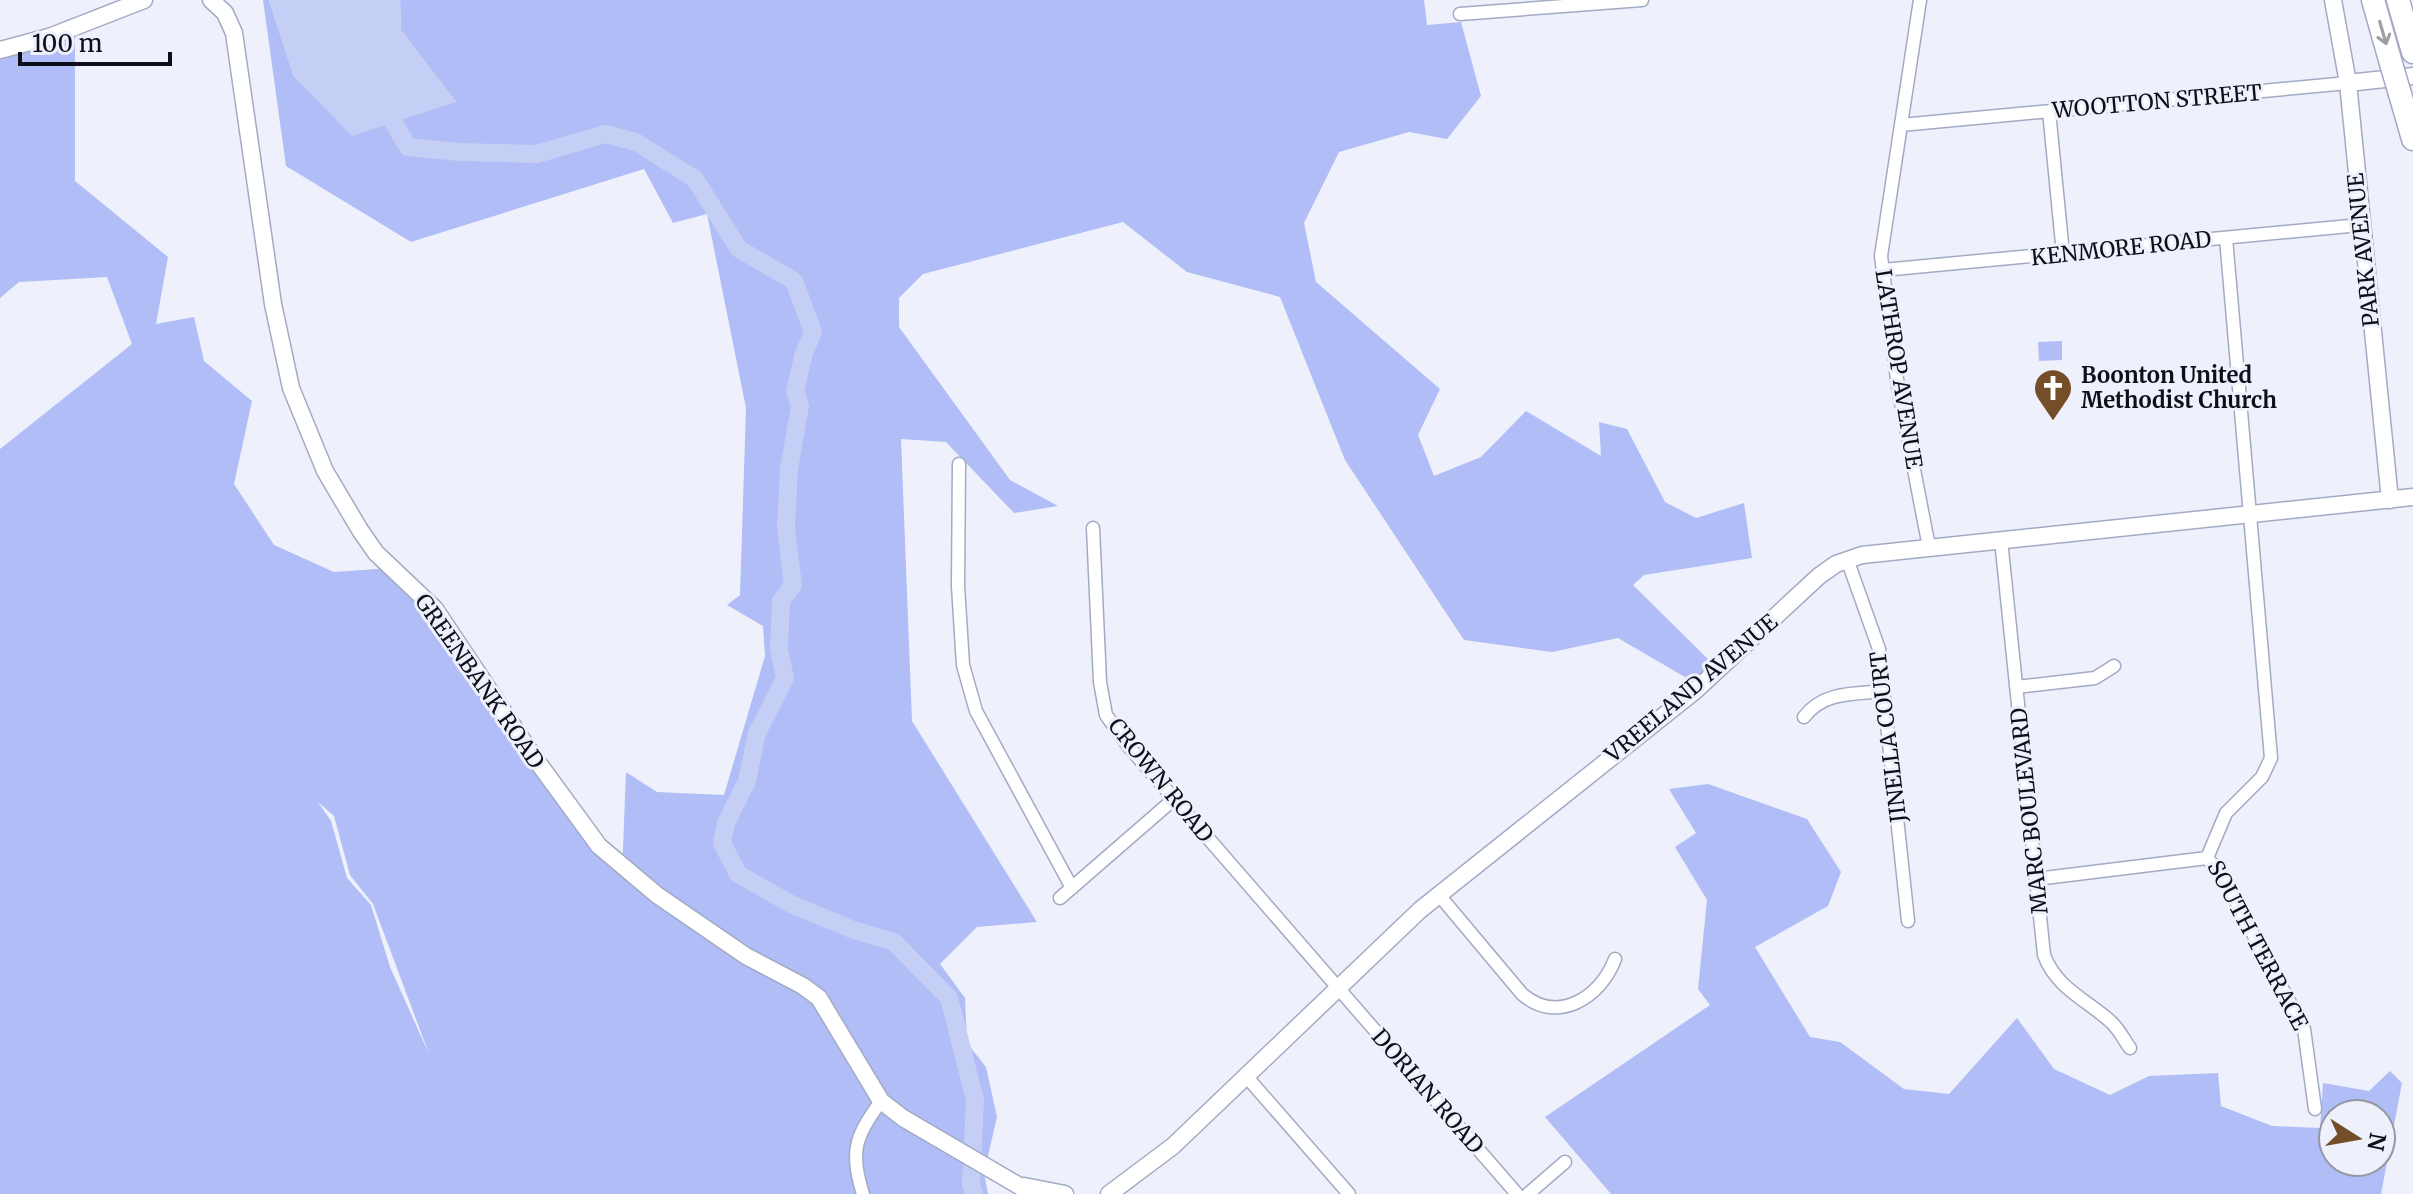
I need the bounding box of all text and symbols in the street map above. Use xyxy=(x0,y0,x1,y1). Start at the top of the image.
scale bar xyxy=(20,16,170,66)
one-way arrow xyxy=(2376,20,2391,46)
text: 100 m xyxy=(32,28,103,59)
street label: WOOTTON STREET xyxy=(2050,78,2263,124)
street label: PARK AVENUE xyxy=(2341,172,2385,328)
street label: KENMORE ROAD xyxy=(2030,225,2212,271)
street label: LATHROP AVENUE xyxy=(1869,267,1929,471)
place label: Boonton United Methodist Church xyxy=(2081,361,2277,414)
church icon: Boonton United Methodist Church xyxy=(2032,367,2074,422)
street label: GREENBANK ROAD xyxy=(409,588,551,774)
street label: VREELAND AVENUE xyxy=(1598,608,1783,769)
street label: JINELLA COURT xyxy=(1864,650,1913,825)
street label: MARC BOULEVARD xyxy=(2004,706,2054,916)
street label: CROWN ROAD xyxy=(1102,712,1220,848)
street label: SOUTH TERRACE xyxy=(2201,855,2315,1035)
street label: DORIAN ROAD xyxy=(1366,1023,1490,1159)
north arrow xyxy=(2317,1098,2397,1178)
text: N xyxy=(2361,1131,2392,1154)

